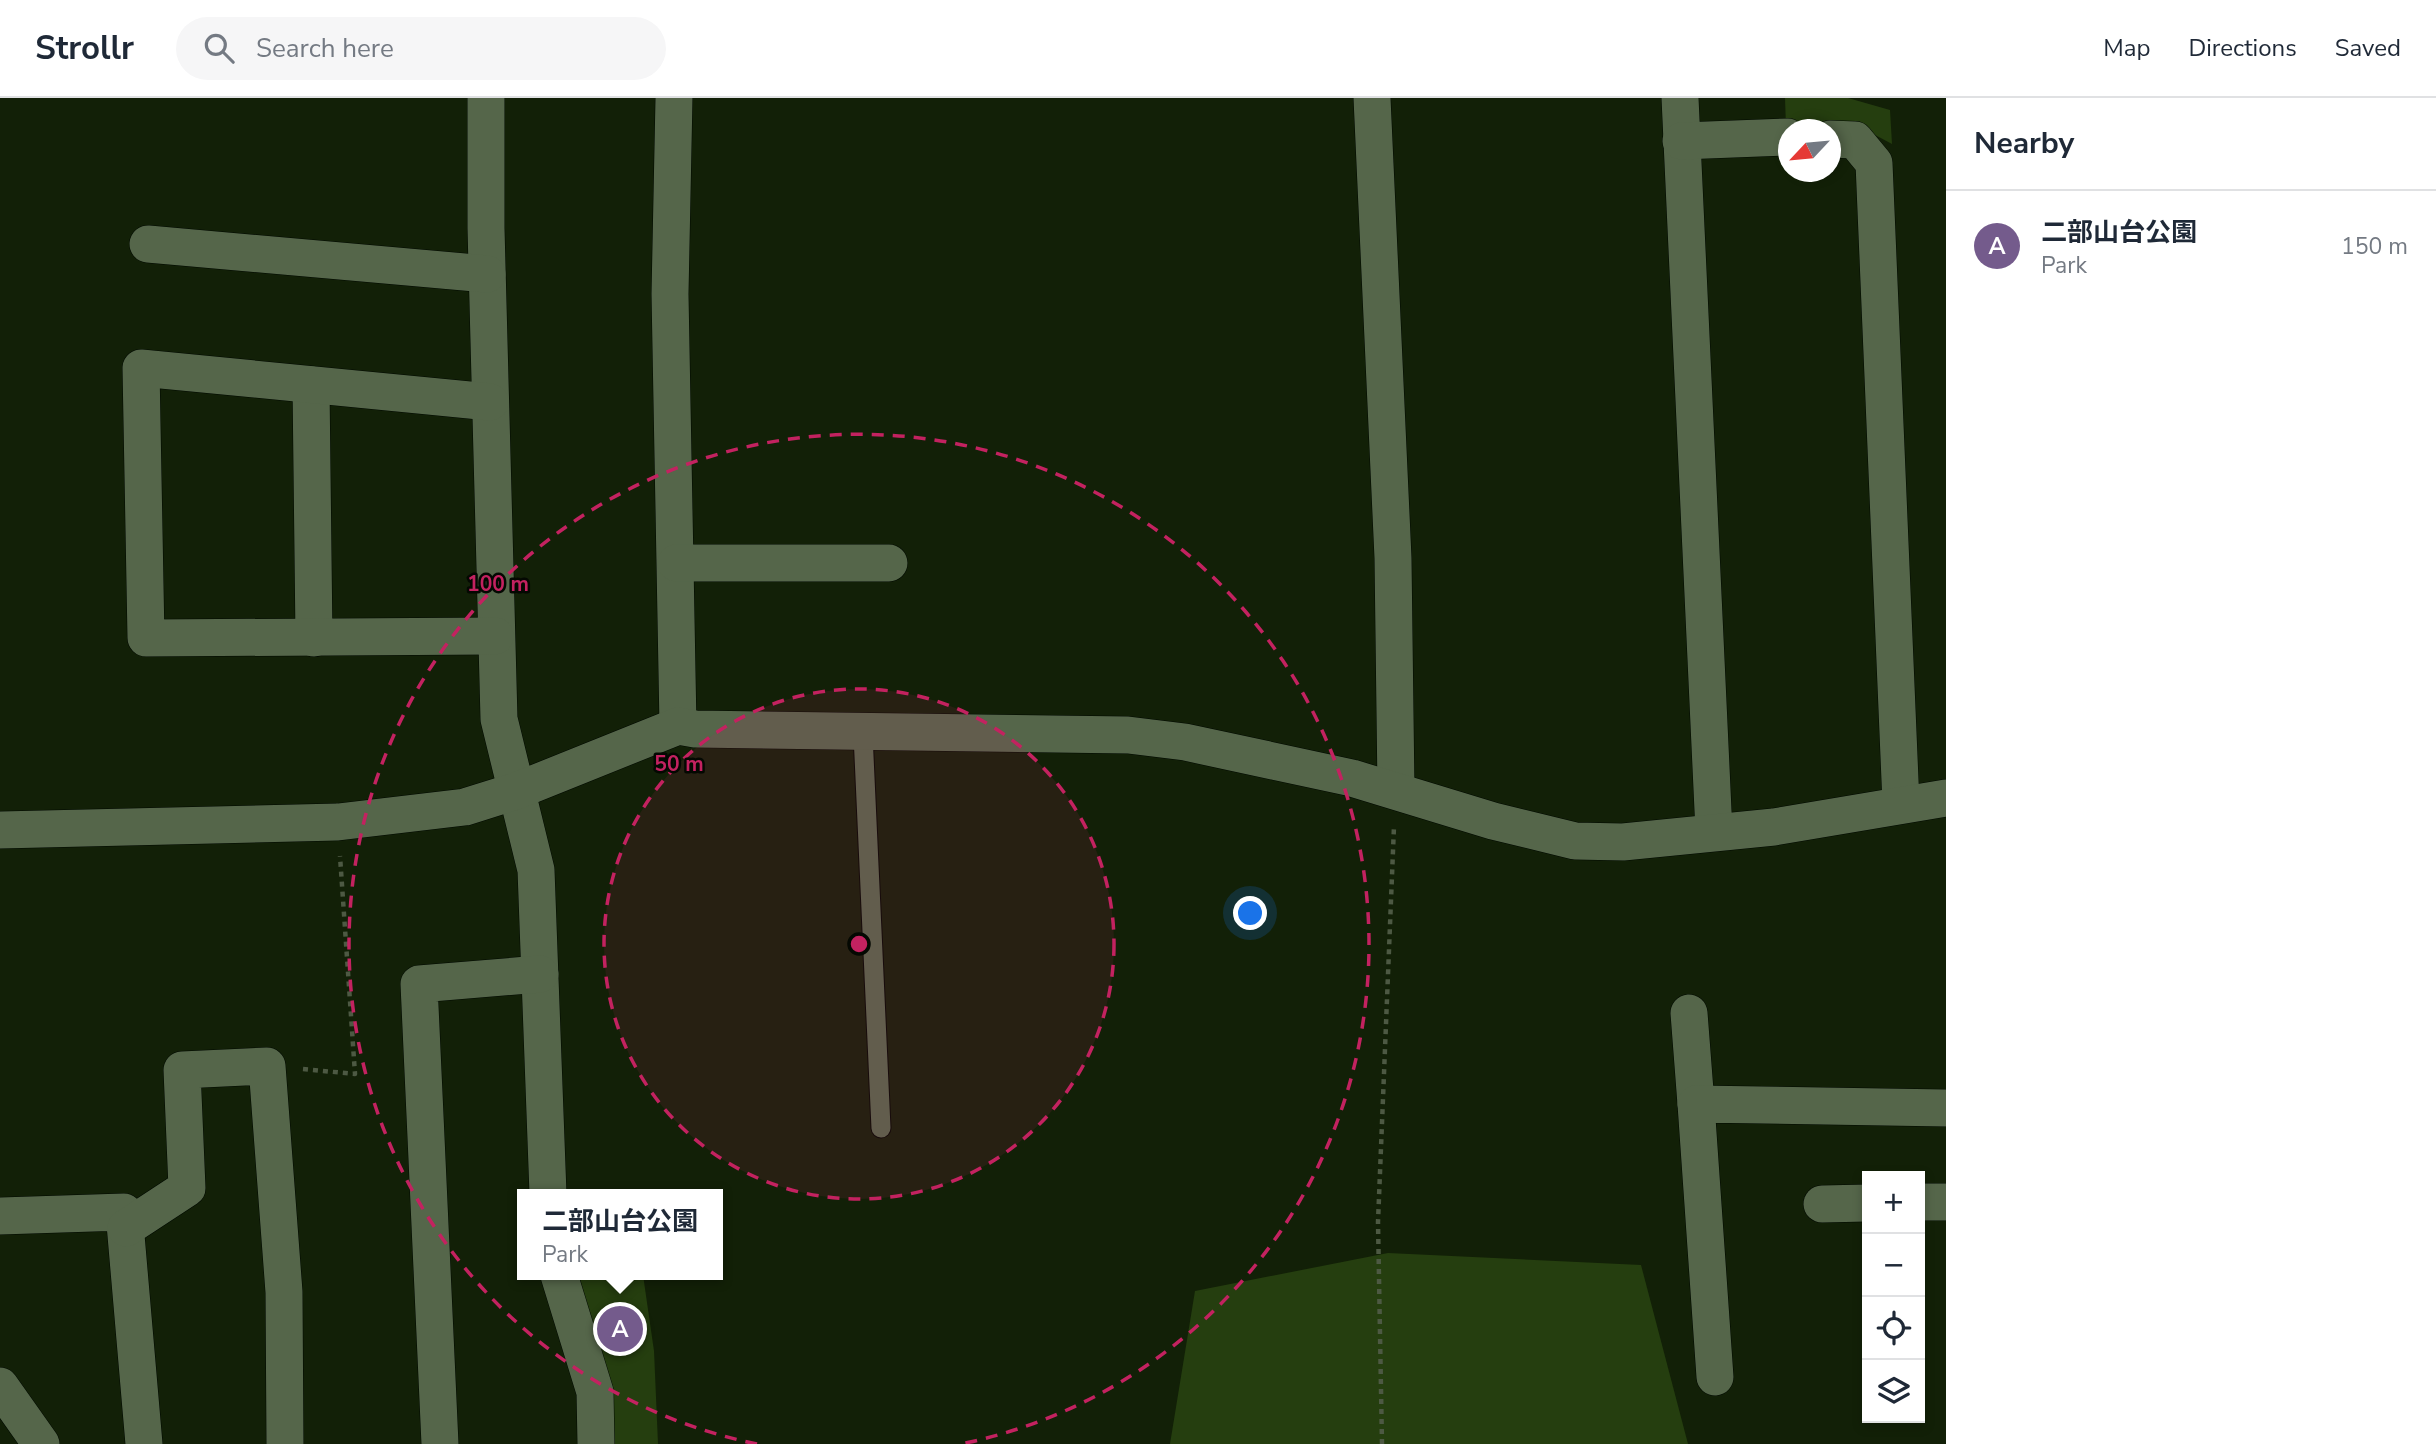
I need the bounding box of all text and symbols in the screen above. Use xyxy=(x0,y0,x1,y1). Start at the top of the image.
search box xyxy=(176,17,666,80)
text: Strollr xyxy=(35,26,134,71)
icon: search xyxy=(200,29,238,67)
text: Search here xyxy=(256,31,394,66)
text: Map xyxy=(2103,32,2150,64)
text: Directions xyxy=(2188,32,2297,64)
text: Saved xyxy=(2335,32,2401,64)
north arrow xyxy=(1778,119,1841,182)
text: Nearby xyxy=(1974,123,2074,164)
text: 二部山台公園 xyxy=(2041,215,2197,250)
text: A xyxy=(1988,231,2006,262)
text: 150 m xyxy=(2341,231,2408,262)
text: Park xyxy=(2041,250,2087,281)
text: 100 m xyxy=(467,570,529,598)
text: 50 m xyxy=(654,750,704,778)
your location xyxy=(1233,896,1267,930)
centre of rings xyxy=(847,932,871,956)
map controls xyxy=(1862,1171,1925,1423)
button: + xyxy=(1862,1171,1925,1234)
popup xyxy=(517,1189,723,1280)
text: 二部山台公園 xyxy=(542,1204,698,1239)
button: − xyxy=(1862,1234,1925,1297)
text: Park xyxy=(542,1239,588,1270)
button: locate xyxy=(1862,1297,1925,1360)
pin: A xyxy=(597,1303,643,1355)
button: layers xyxy=(1862,1360,1925,1423)

